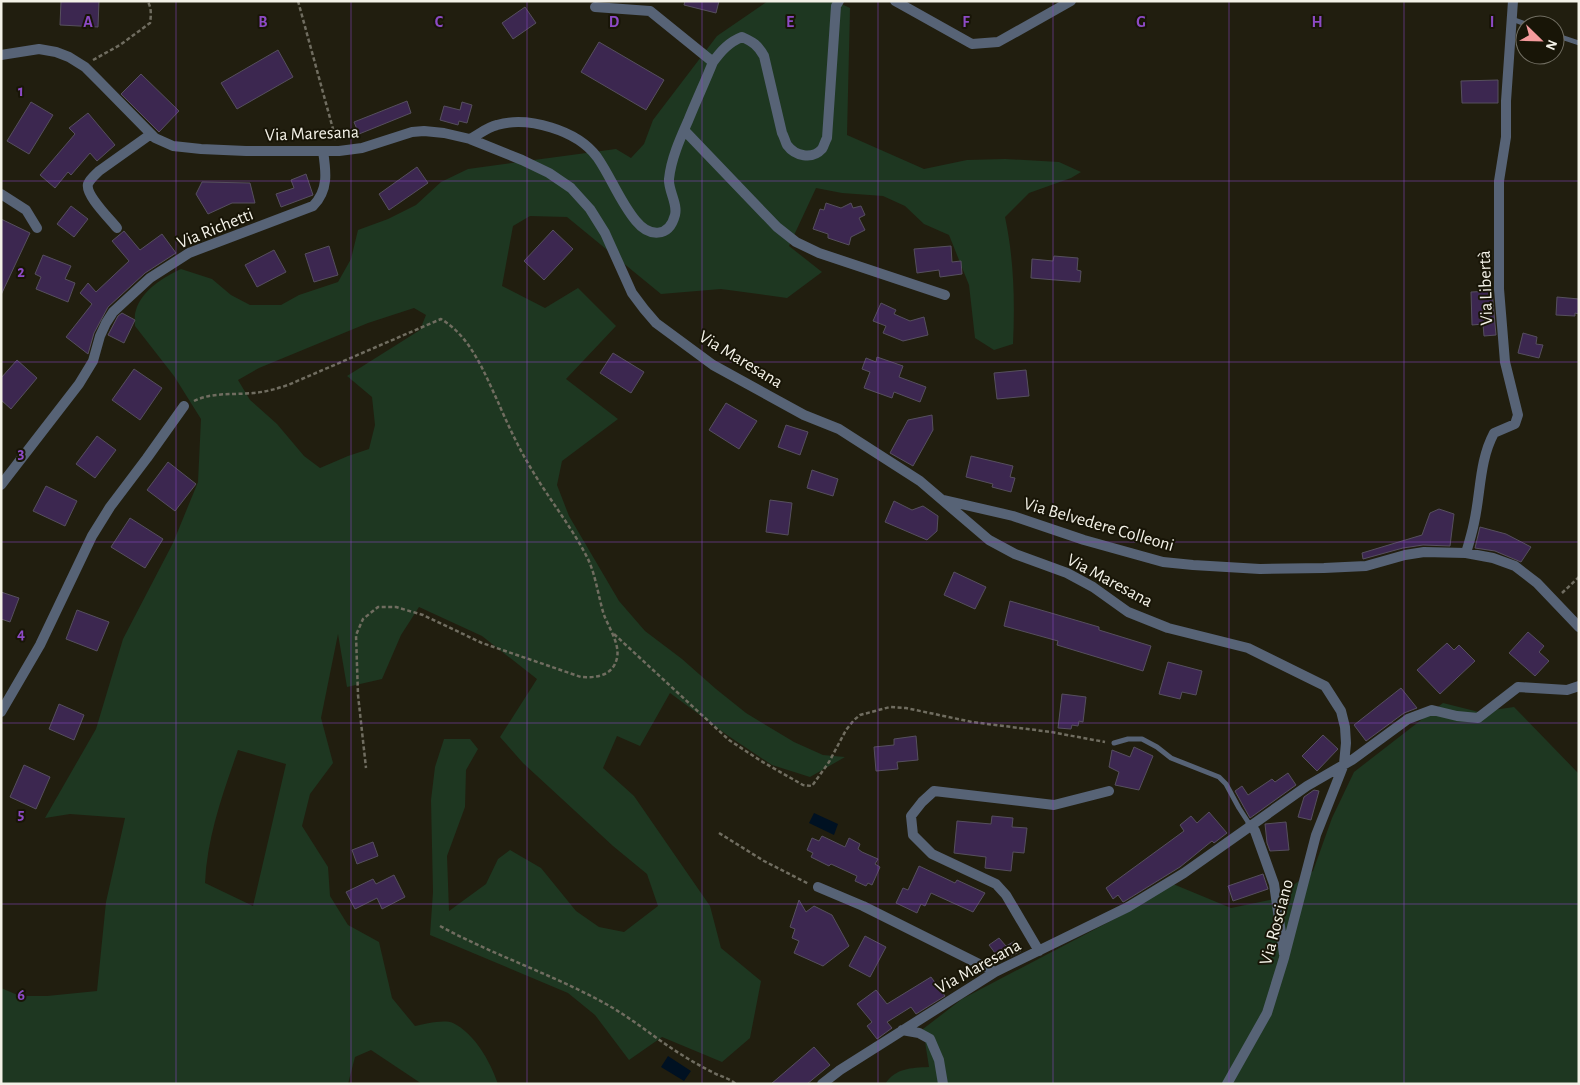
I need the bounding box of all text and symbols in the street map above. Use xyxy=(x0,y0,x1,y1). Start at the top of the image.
text: A xyxy=(83,14,93,30)
text: B xyxy=(258,14,268,30)
text: C xyxy=(435,14,444,30)
text: D xyxy=(609,14,620,30)
text: E xyxy=(786,14,794,30)
text: F xyxy=(962,14,970,30)
text: G xyxy=(1136,14,1146,30)
text: H xyxy=(1311,14,1323,30)
text: I xyxy=(1490,14,1494,30)
north arrow xyxy=(1515,15,1565,65)
text: N xyxy=(1543,37,1559,52)
text: 1 xyxy=(18,83,24,99)
street label: Via Maresana xyxy=(265,123,360,145)
street label: Via Richetti xyxy=(175,205,256,252)
street label: Via Libertà xyxy=(1476,250,1496,326)
text: 2 xyxy=(17,264,25,280)
street label: Via Maresana xyxy=(695,328,786,392)
text: 3 xyxy=(18,445,25,461)
street label: Via Belvedere Colleoni xyxy=(1021,495,1176,555)
street label: Via Maresana xyxy=(1064,551,1155,611)
text: 4 xyxy=(17,626,25,642)
text: 5 xyxy=(18,806,25,822)
street label: Via Rosciano xyxy=(1257,877,1297,967)
street label: Via Maresana xyxy=(933,936,1024,998)
text: 6 xyxy=(17,987,25,1003)

